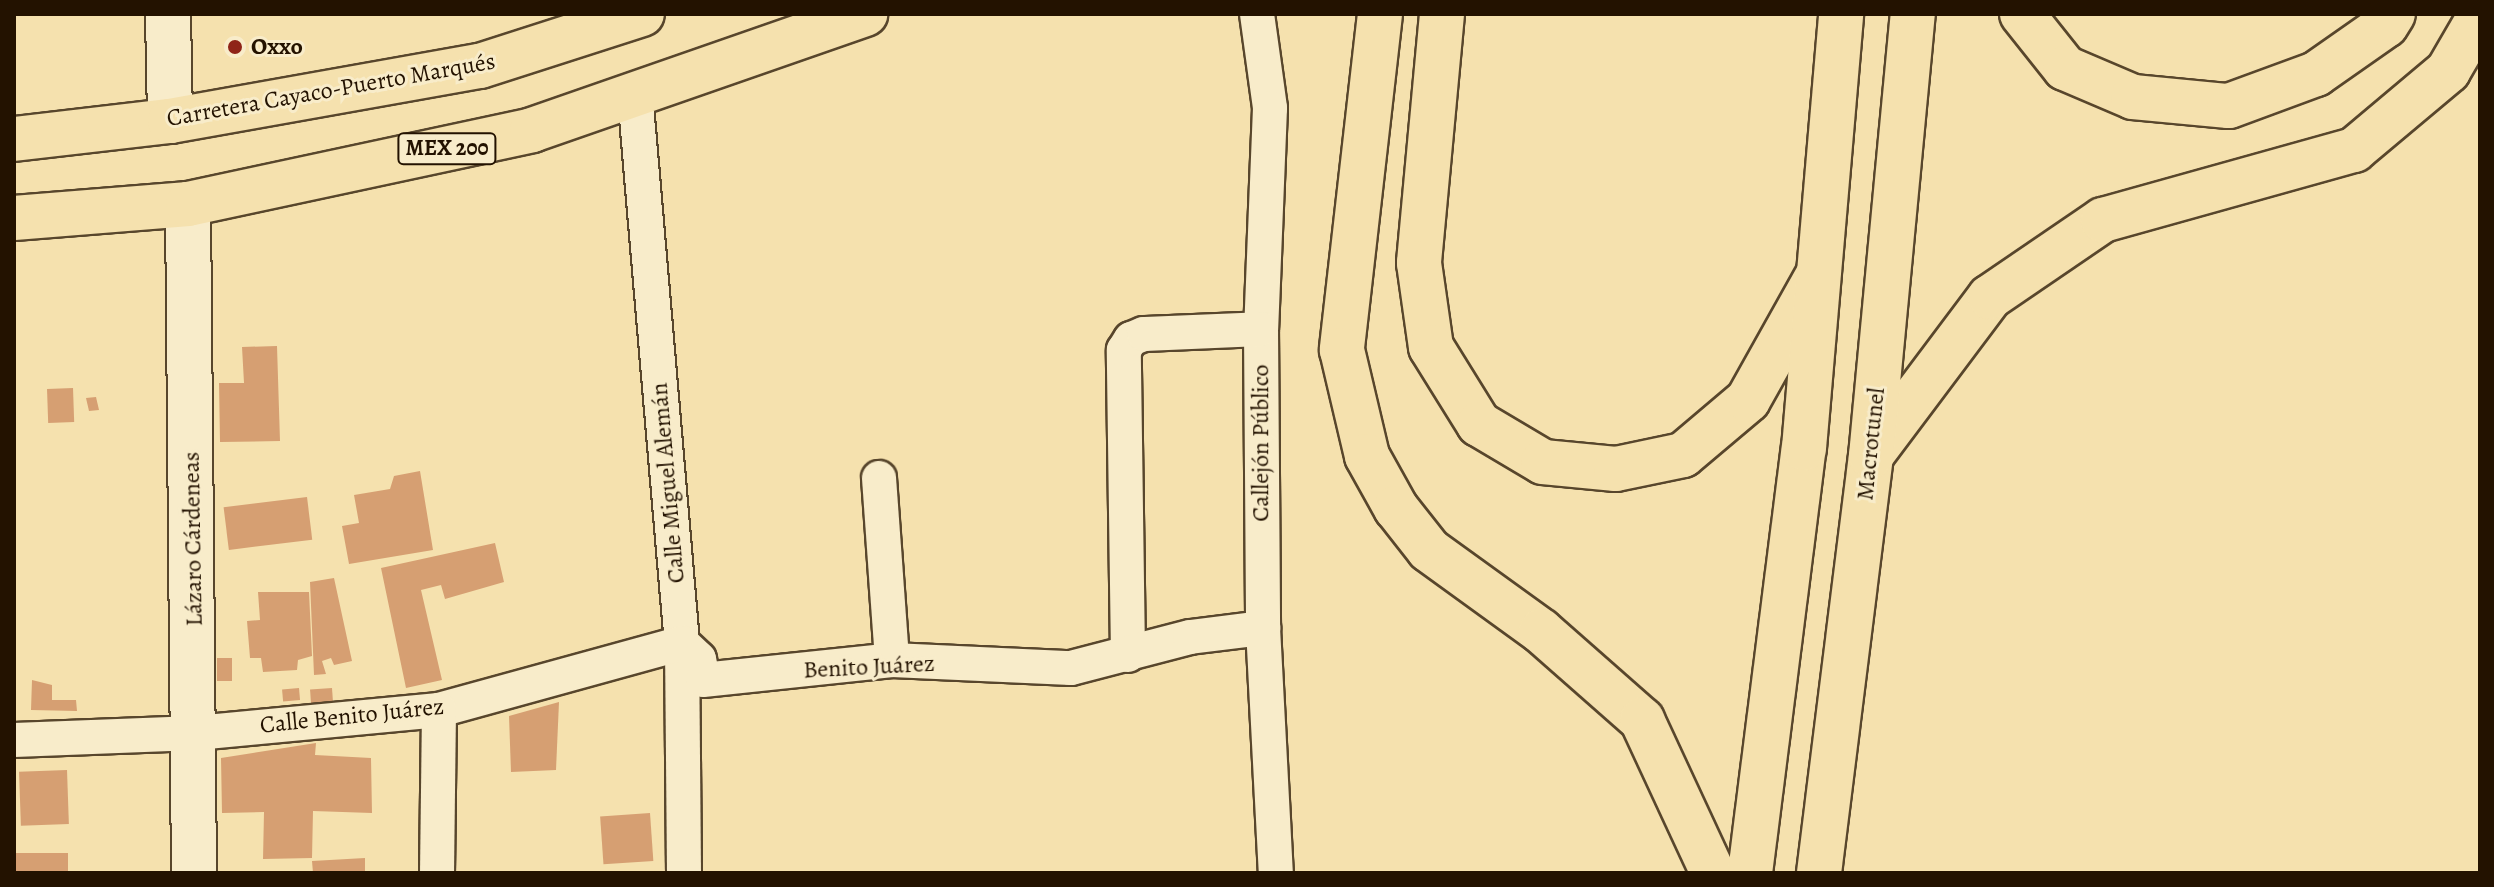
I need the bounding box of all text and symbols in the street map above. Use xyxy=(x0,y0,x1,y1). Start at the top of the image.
place label: Oxxo xyxy=(251,33,303,61)
marker: Oxxo xyxy=(226,38,244,56)
street label: Carretera Cayaco-Puerto Marqués xyxy=(165,47,497,133)
road number: MEX 200 xyxy=(397,131,497,167)
street label: Callejón Público xyxy=(1247,364,1275,522)
street label: Calle Miguel Alemán xyxy=(645,382,691,584)
street label: Macrotunel xyxy=(1851,386,1891,502)
street label: Lázaro Cárdeneas xyxy=(177,451,209,627)
street label: Benito Juárez xyxy=(803,649,935,685)
street label: Calle Benito Juárez xyxy=(259,692,445,740)

